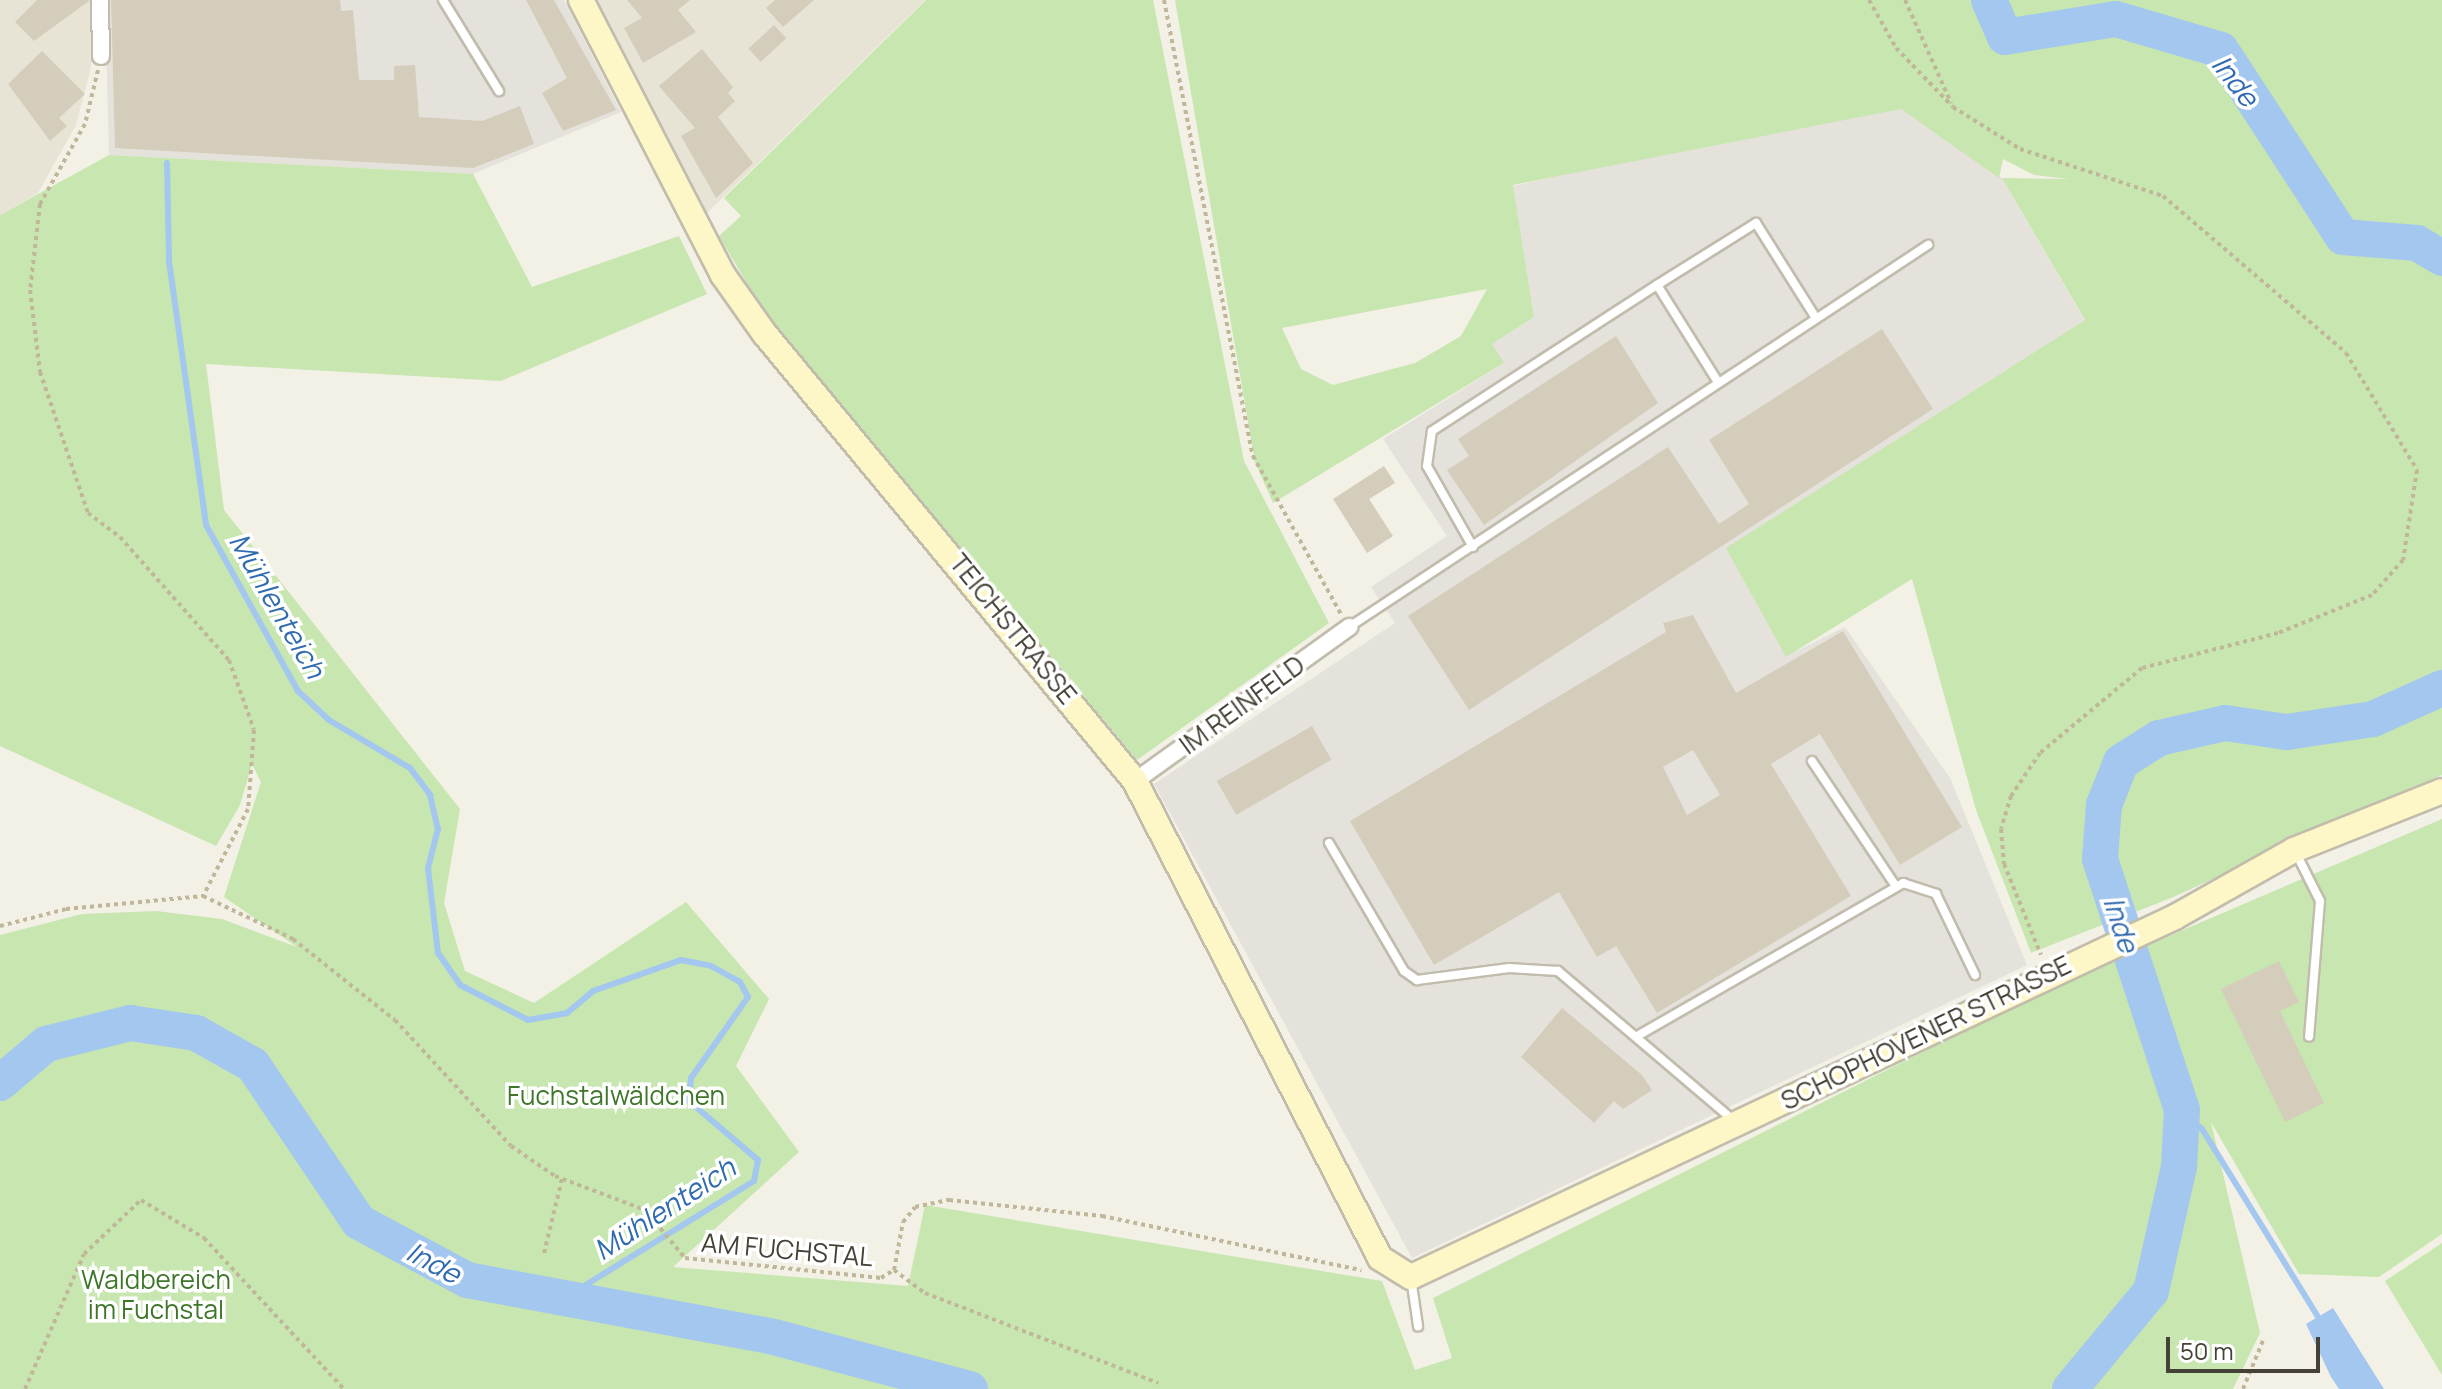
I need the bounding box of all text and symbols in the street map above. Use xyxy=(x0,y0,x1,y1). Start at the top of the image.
water label: Inde xyxy=(2206,48,2266,112)
water label: Mühlenteich xyxy=(223,527,333,683)
street label: TEICHSTRASSE xyxy=(943,548,1083,710)
street label: IM REINFELD xyxy=(1173,649,1311,761)
water label: Inde xyxy=(2097,892,2147,956)
street label: SCHOPHOVENER STRASSE xyxy=(1776,949,2076,1117)
park label: Fuchstalwäldchen xyxy=(507,1080,725,1112)
water label: Mühlenteich xyxy=(587,1150,741,1266)
street label: AM FUCHSTAL xyxy=(700,1227,874,1273)
water label: Inde xyxy=(401,1234,467,1290)
park label: Waldbereich im Fuchstal xyxy=(81,1264,231,1326)
scale bar xyxy=(2170,1321,2324,1371)
text: 50 m xyxy=(2180,1334,2234,1367)

